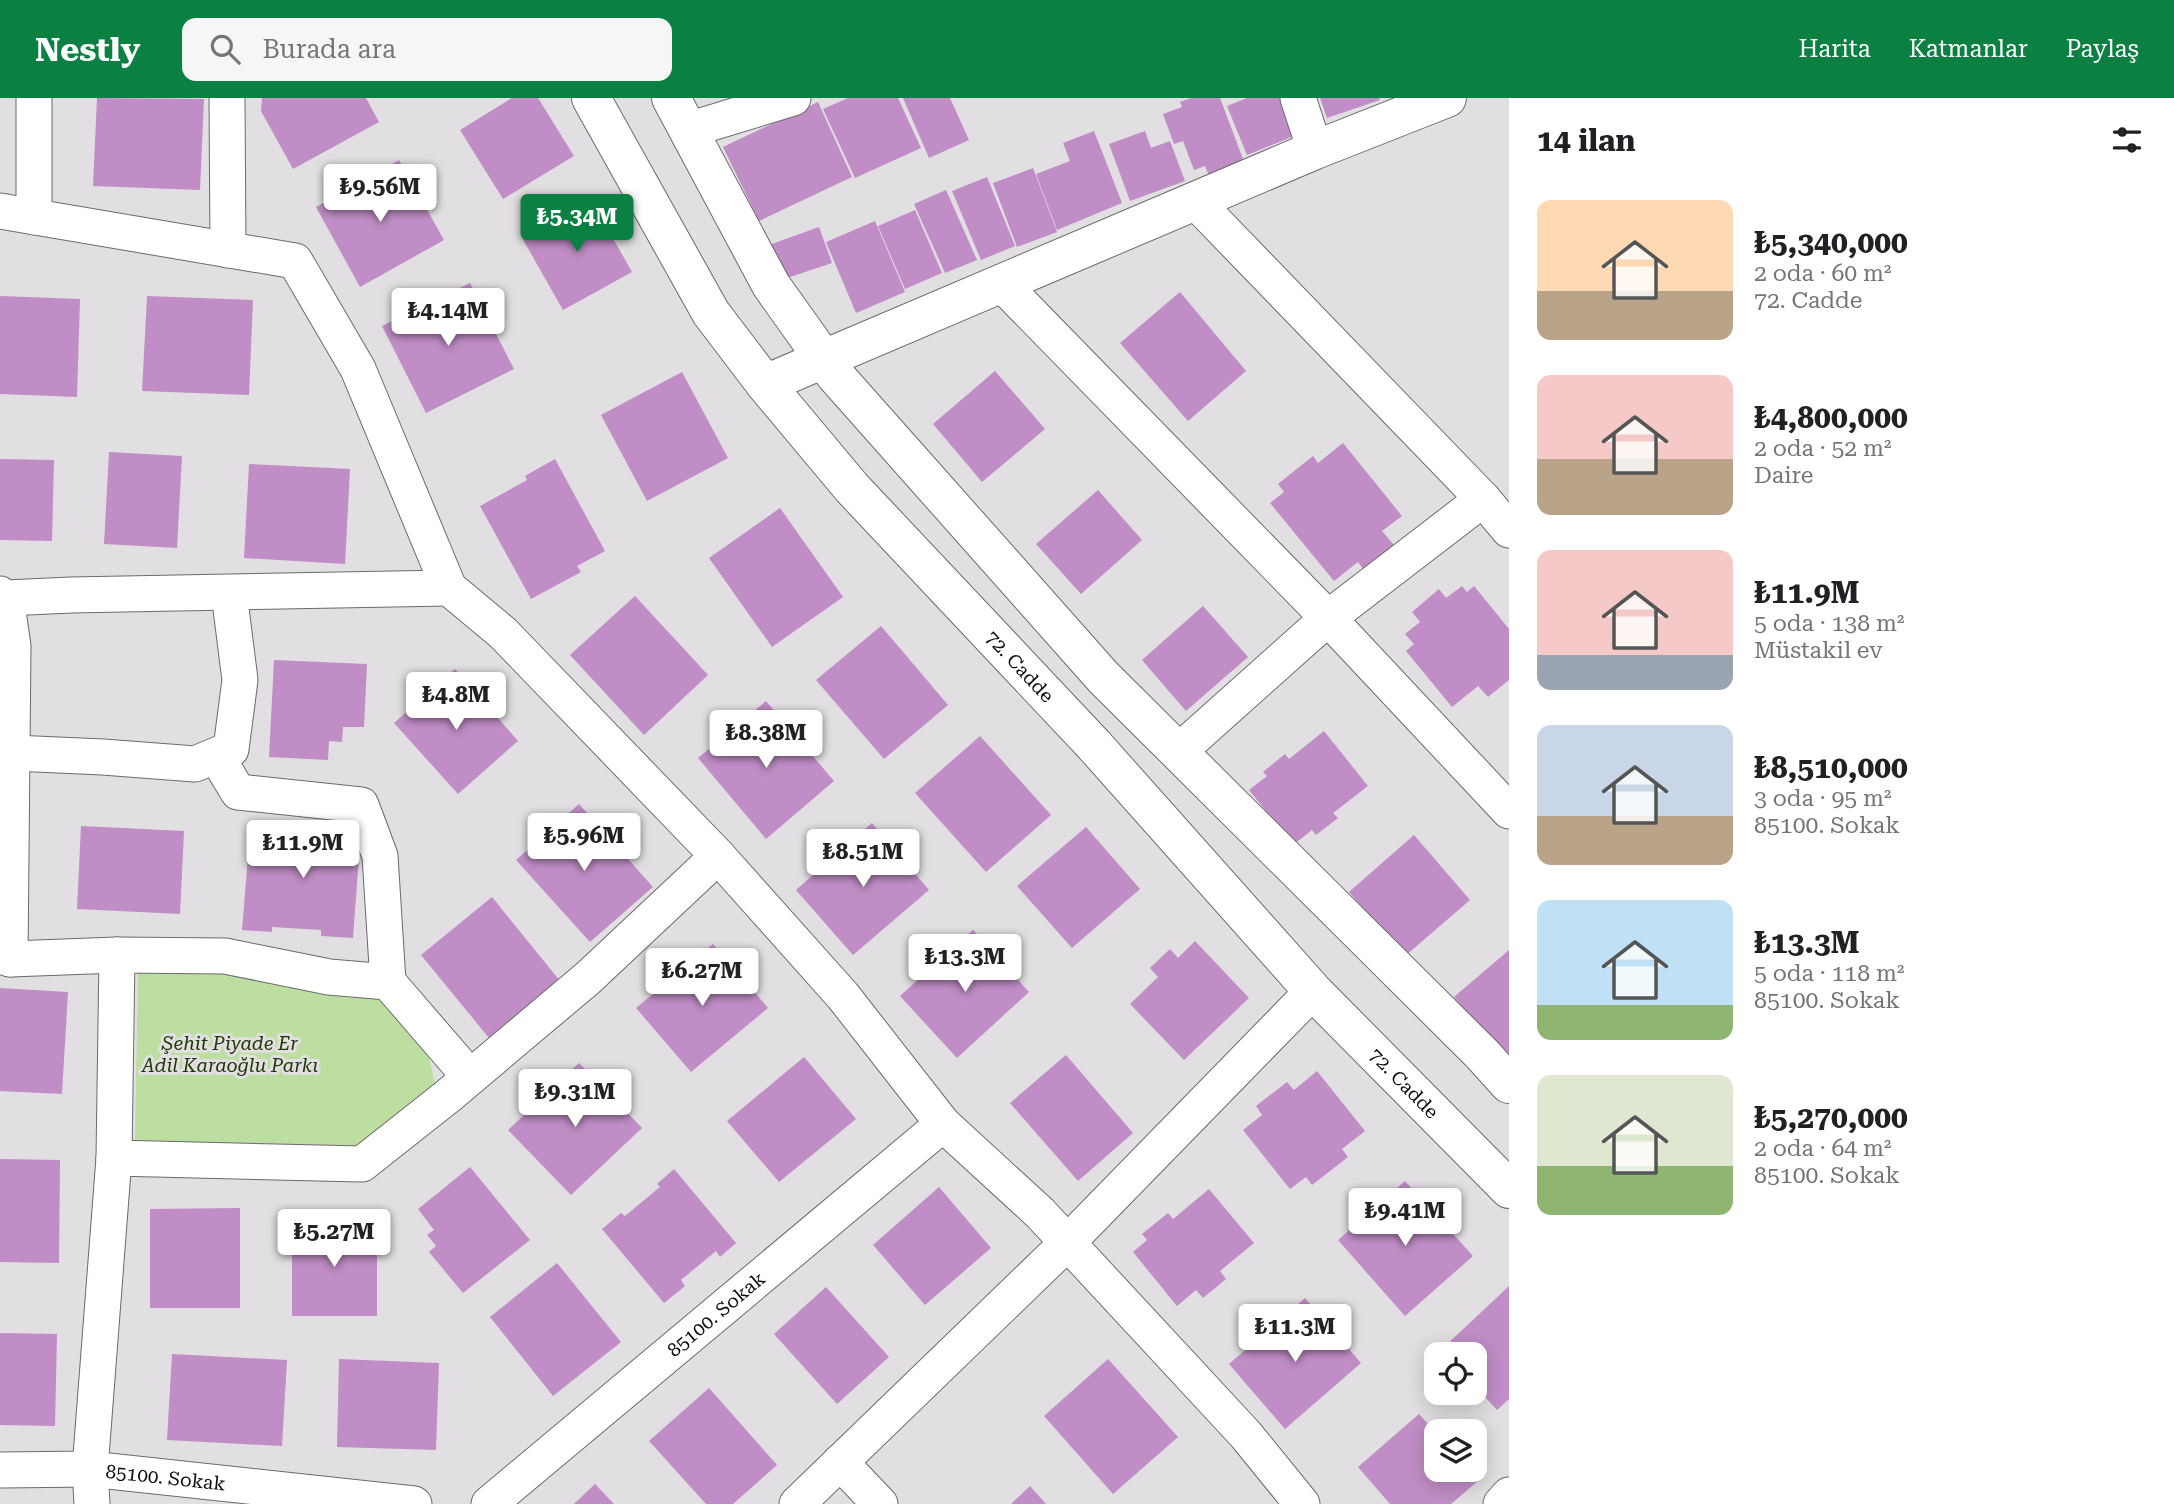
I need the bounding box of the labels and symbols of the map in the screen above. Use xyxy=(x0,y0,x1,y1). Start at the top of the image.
pin: ₺9.56M xyxy=(323,164,437,224)
pin: ₺5.34M xyxy=(520,194,634,254)
pin: ₺4.14M xyxy=(391,288,505,348)
street label: 72. Cadde xyxy=(981,626,1059,707)
pin: ₺4.8M xyxy=(407,672,505,732)
pin: ₺8.38M xyxy=(709,710,823,770)
pin: ₺5.96M xyxy=(527,814,641,873)
pin: ₺11.9M xyxy=(246,820,360,880)
pin: ₺8.51M xyxy=(806,830,920,889)
pin: ₺13.3M xyxy=(908,934,1022,994)
pin: ₺6.27M xyxy=(645,948,759,1008)
park label: Şehit Piyade Er Adil Karaoğlu Parkı xyxy=(141,1032,318,1077)
street label: 72. Cadde xyxy=(1364,1044,1444,1123)
pin: ₺9.31M xyxy=(518,1070,632,1129)
pin: ₺9.41M xyxy=(1348,1188,1462,1248)
pin: ₺5.27M xyxy=(277,1210,391,1269)
street label: 85100. Sokak xyxy=(663,1267,770,1362)
pin: ₺11.3M xyxy=(1238,1304,1352,1364)
street label: 85100. Sokak xyxy=(104,1460,227,1496)

